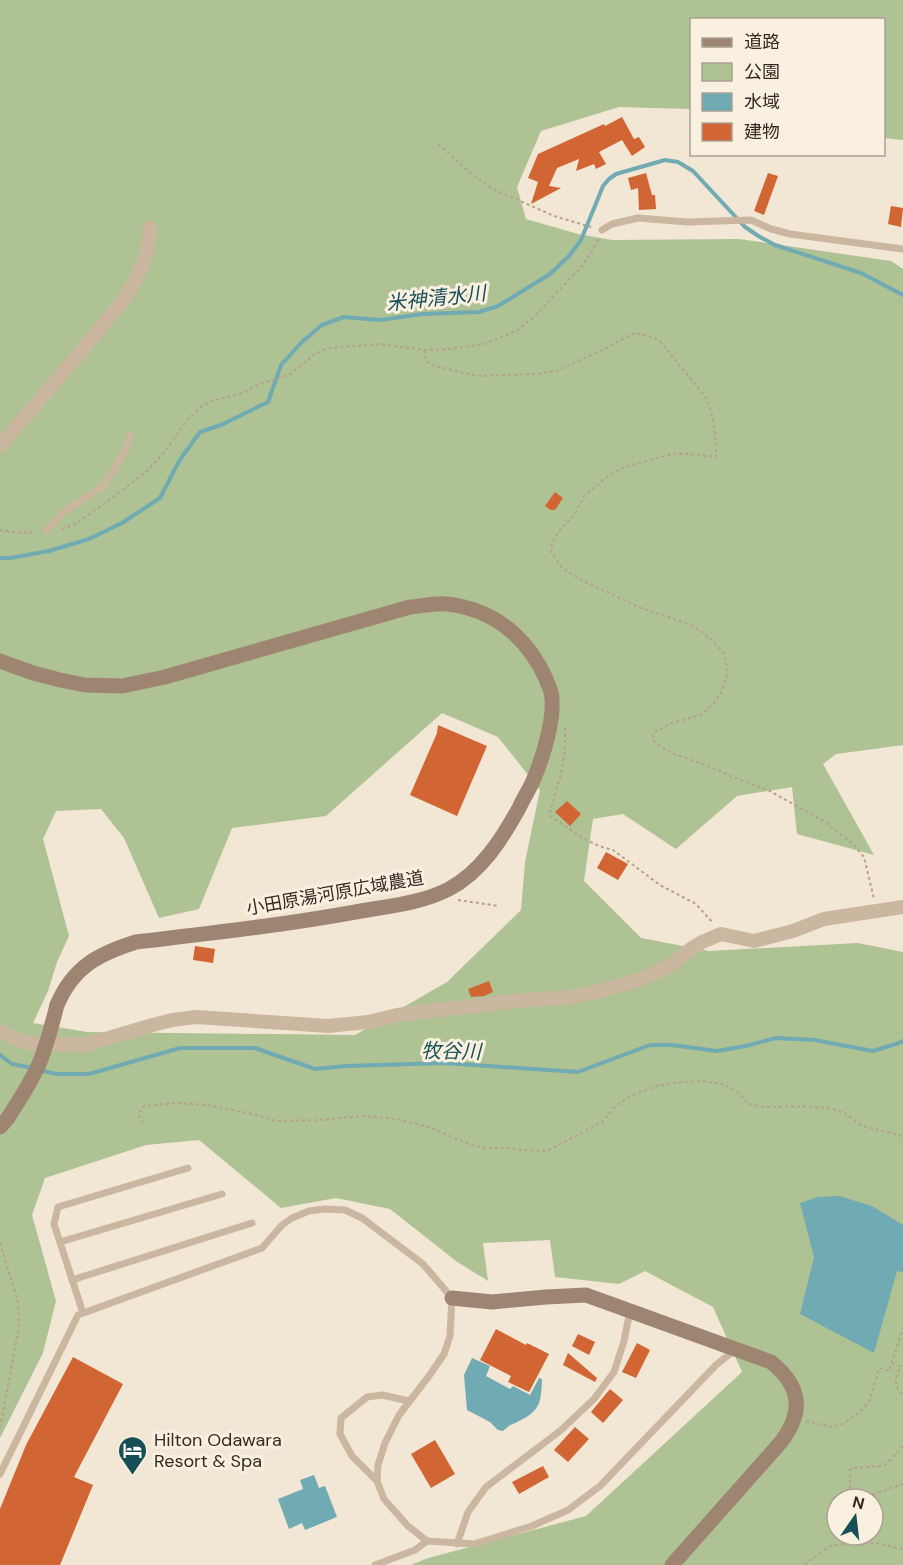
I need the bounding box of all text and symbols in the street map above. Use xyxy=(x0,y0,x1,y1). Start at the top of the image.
legend xyxy=(690,18,885,156)
text: 道路 xyxy=(744,30,780,54)
text: 公園 xyxy=(744,60,780,84)
text: 水域 xyxy=(744,90,780,114)
text: 建物 xyxy=(744,120,780,144)
water label: 米神清水川 xyxy=(385,280,489,316)
street label: 小田原湯河原広域農道 xyxy=(244,866,426,920)
water label: 牧谷川 xyxy=(421,1037,483,1065)
place label: Hilton Odawara Resort & Spa xyxy=(154,1428,282,1473)
hotel icon: Hilton Odawara Resort & Spa xyxy=(117,1434,149,1476)
north arrow xyxy=(825,1487,885,1547)
text: N xyxy=(850,1491,867,1515)

